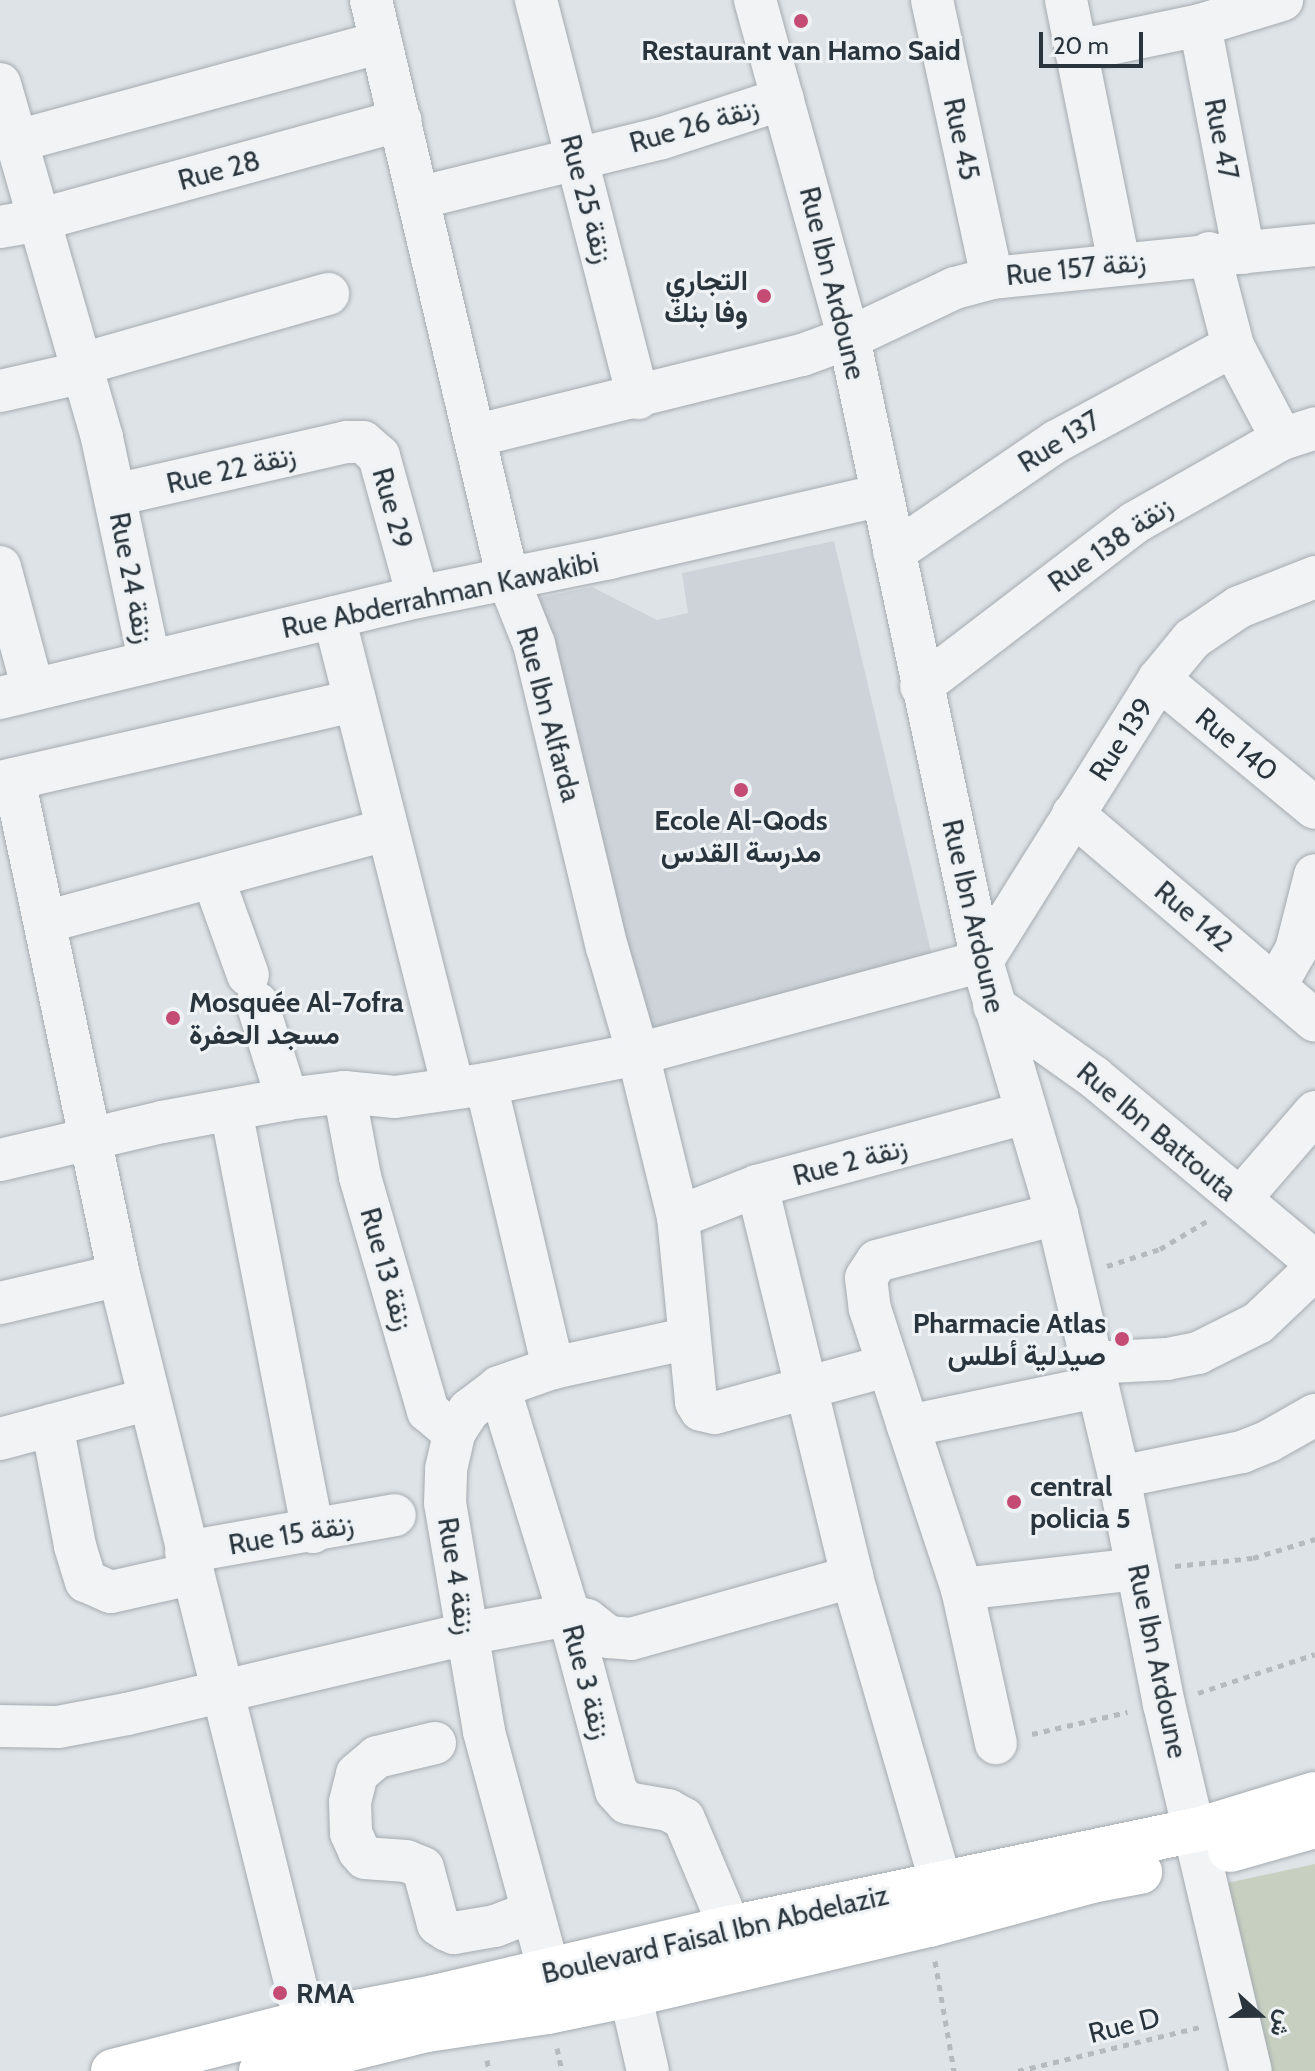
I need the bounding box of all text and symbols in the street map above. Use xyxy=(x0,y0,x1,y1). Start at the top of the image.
marker: Restaurant van Hamo Said xyxy=(792,12,810,30)
scale bar xyxy=(1043,16,1147,66)
text: 20 m xyxy=(1053,31,1109,60)
place label: Restaurant van Hamo Said xyxy=(641,33,961,67)
street label: Rue 26 زنقة xyxy=(626,91,762,159)
street label: Rue 45 xyxy=(937,95,987,183)
street label: Rue 47 xyxy=(1198,95,1246,183)
street label: Rue 25 زنقة xyxy=(554,131,620,267)
street label: Rue 28 xyxy=(174,143,264,197)
street label: Rue Ibn Ardoune xyxy=(793,183,873,383)
street label: Rue 157 زنقة xyxy=(1004,244,1148,292)
place label: التجاري وفا بنك xyxy=(664,263,748,329)
marker: التجاري وفا بنك xyxy=(755,287,773,305)
street label: Rue 137 xyxy=(1012,403,1106,479)
street label: Rue 22 زنقة xyxy=(163,438,299,500)
street label: Rue 29 xyxy=(365,464,421,552)
street label: Rue 138 زنقة xyxy=(1042,489,1178,599)
street label: Rue 24 زنقة xyxy=(103,509,161,647)
street label: Rue Abderrahman Kawakibi xyxy=(278,545,602,645)
street label: Rue Ibn Alfarda xyxy=(509,623,589,805)
street label: Rue 139 xyxy=(1082,691,1160,787)
street label: Rue 140 xyxy=(1189,700,1285,788)
marker: Ecole Al-Qods مدرسة القدس xyxy=(732,781,750,799)
place label: Ecole Al-Qods مدرسة القدس xyxy=(654,803,828,869)
street label: Rue Ibn Ardoune xyxy=(935,816,1013,1016)
street label: Rue 142 xyxy=(1148,874,1240,958)
place label: Mosquée Al-7ofra مسجد الحفرة xyxy=(189,985,404,1051)
marker: Mosquée Al-7ofra مسجد الحفرة xyxy=(164,1009,182,1027)
street label: Rue Ibn Battouta xyxy=(1070,1055,1244,1207)
street label: Rue 2 زنقة xyxy=(789,1130,911,1192)
street label: Rue 13 زنقة xyxy=(353,1204,421,1334)
place label: Pharmacie Atlas صيدلية أطلس xyxy=(913,1306,1106,1372)
marker: Pharmacie Atlas صيدلية أطلس xyxy=(1113,1330,1131,1348)
place label: central policia 5 xyxy=(1030,1469,1131,1535)
marker: central policia 5 xyxy=(1005,1493,1023,1511)
street label: Rue 15 زنقة xyxy=(226,1506,356,1562)
street label: Rue 4 زنقة xyxy=(431,1515,483,1637)
street label: Rue Ibn Ardoune xyxy=(1121,1561,1195,1761)
street label: Rue 3 زنقة xyxy=(556,1621,618,1743)
street label: Boulevard Faisal Ibn Abdelaziz xyxy=(538,1878,892,1990)
north arrow xyxy=(1219,1975,1299,2055)
place label: RMA xyxy=(296,1976,354,2010)
marker: RMA xyxy=(271,1984,289,2002)
street label: Rue D xyxy=(1085,2000,1163,2050)
text: ش xyxy=(1265,2007,1299,2041)

